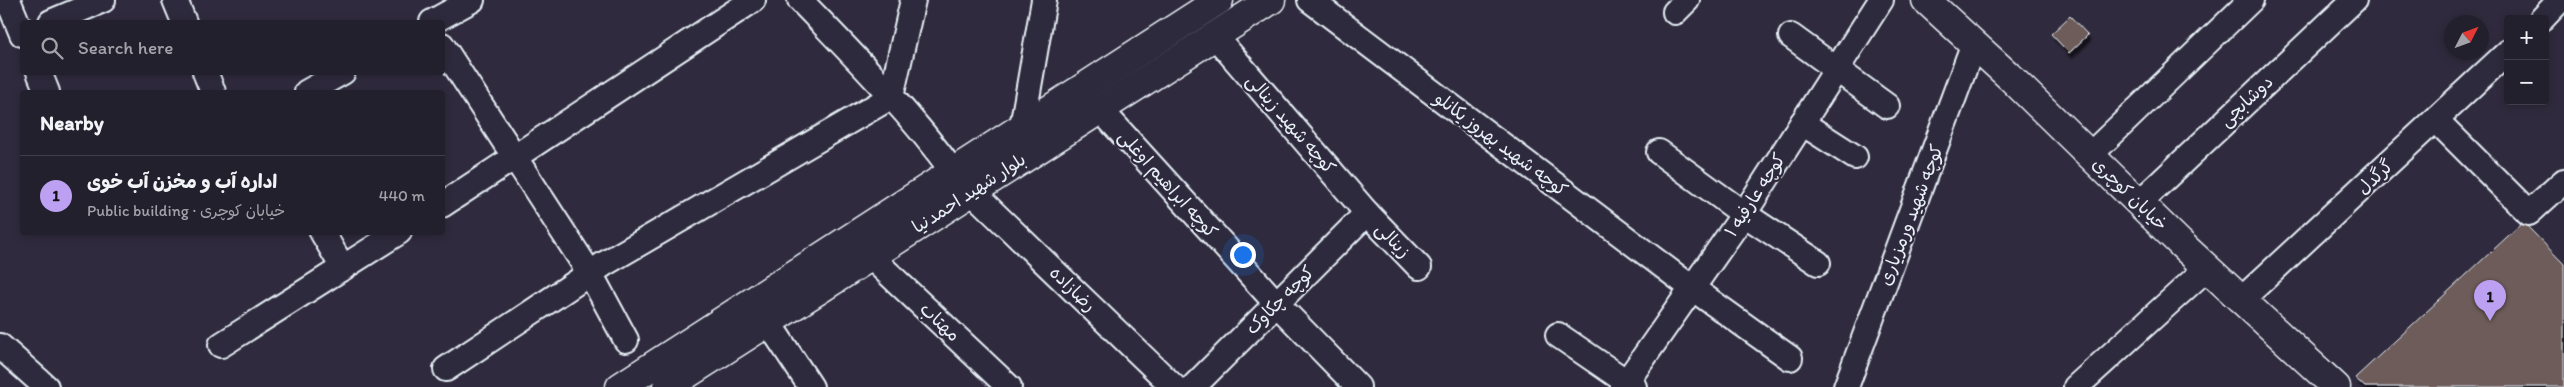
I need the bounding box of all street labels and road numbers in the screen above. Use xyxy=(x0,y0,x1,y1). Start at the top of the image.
street label: کوچه شهید زینالی xyxy=(1241,70,1340,179)
street label: دوشابچی xyxy=(2215,71,2278,132)
street label: کوچه شهید بهروز یکانلو xyxy=(1429,86,1572,202)
street label: کوچه ابراهیم اوغلی xyxy=(1112,125,1222,245)
street label: کوچه شهید ورمزیاری xyxy=(1874,141,1949,289)
street label: بلوار شهید احمدنیا xyxy=(908,148,1030,238)
street label: کوچه عارفیه ۱ xyxy=(1720,149,1791,241)
street label: خیابان کوچری xyxy=(2087,153,2172,236)
street label: گرگدل xyxy=(2352,155,2398,199)
street label: زینالی xyxy=(1371,218,1415,262)
street label: کوچه چکاوک xyxy=(1241,261,1320,340)
street label: رضازاده xyxy=(1045,262,1101,316)
street label: مهتاب xyxy=(915,298,965,346)

